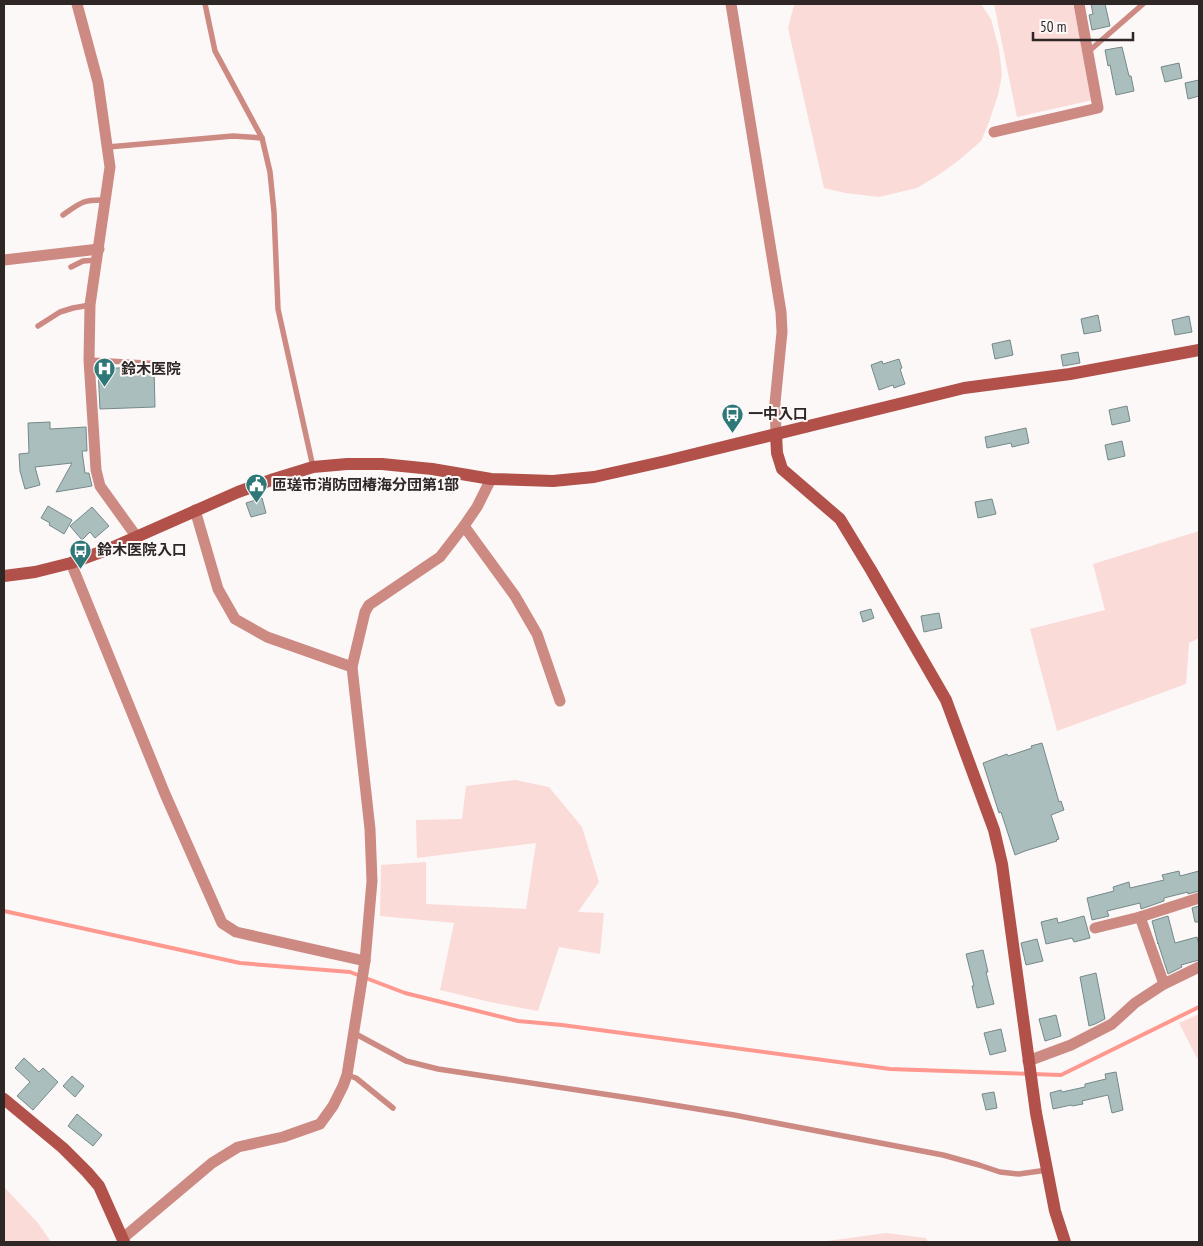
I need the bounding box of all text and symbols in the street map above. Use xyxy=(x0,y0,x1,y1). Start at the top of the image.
scale bar xyxy=(1033,10,1133,42)
text: 50 m xyxy=(1040,17,1066,36)
hospital icon: 鈴木医院 xyxy=(93,357,117,388)
place label: 鈴木医院 xyxy=(121,359,181,378)
bus stop icon: 一中入口 xyxy=(720,402,744,433)
place label: 一中入口 xyxy=(748,404,808,423)
public building icon: 匝瑳市消防団椿海分団第1部 xyxy=(244,473,268,504)
place label: 匝瑳市消防団椿海分団第1部 xyxy=(272,475,459,494)
bus stop icon: 鈴木医院入口 xyxy=(69,538,93,569)
place label: 鈴木医院入口 xyxy=(97,540,187,559)

